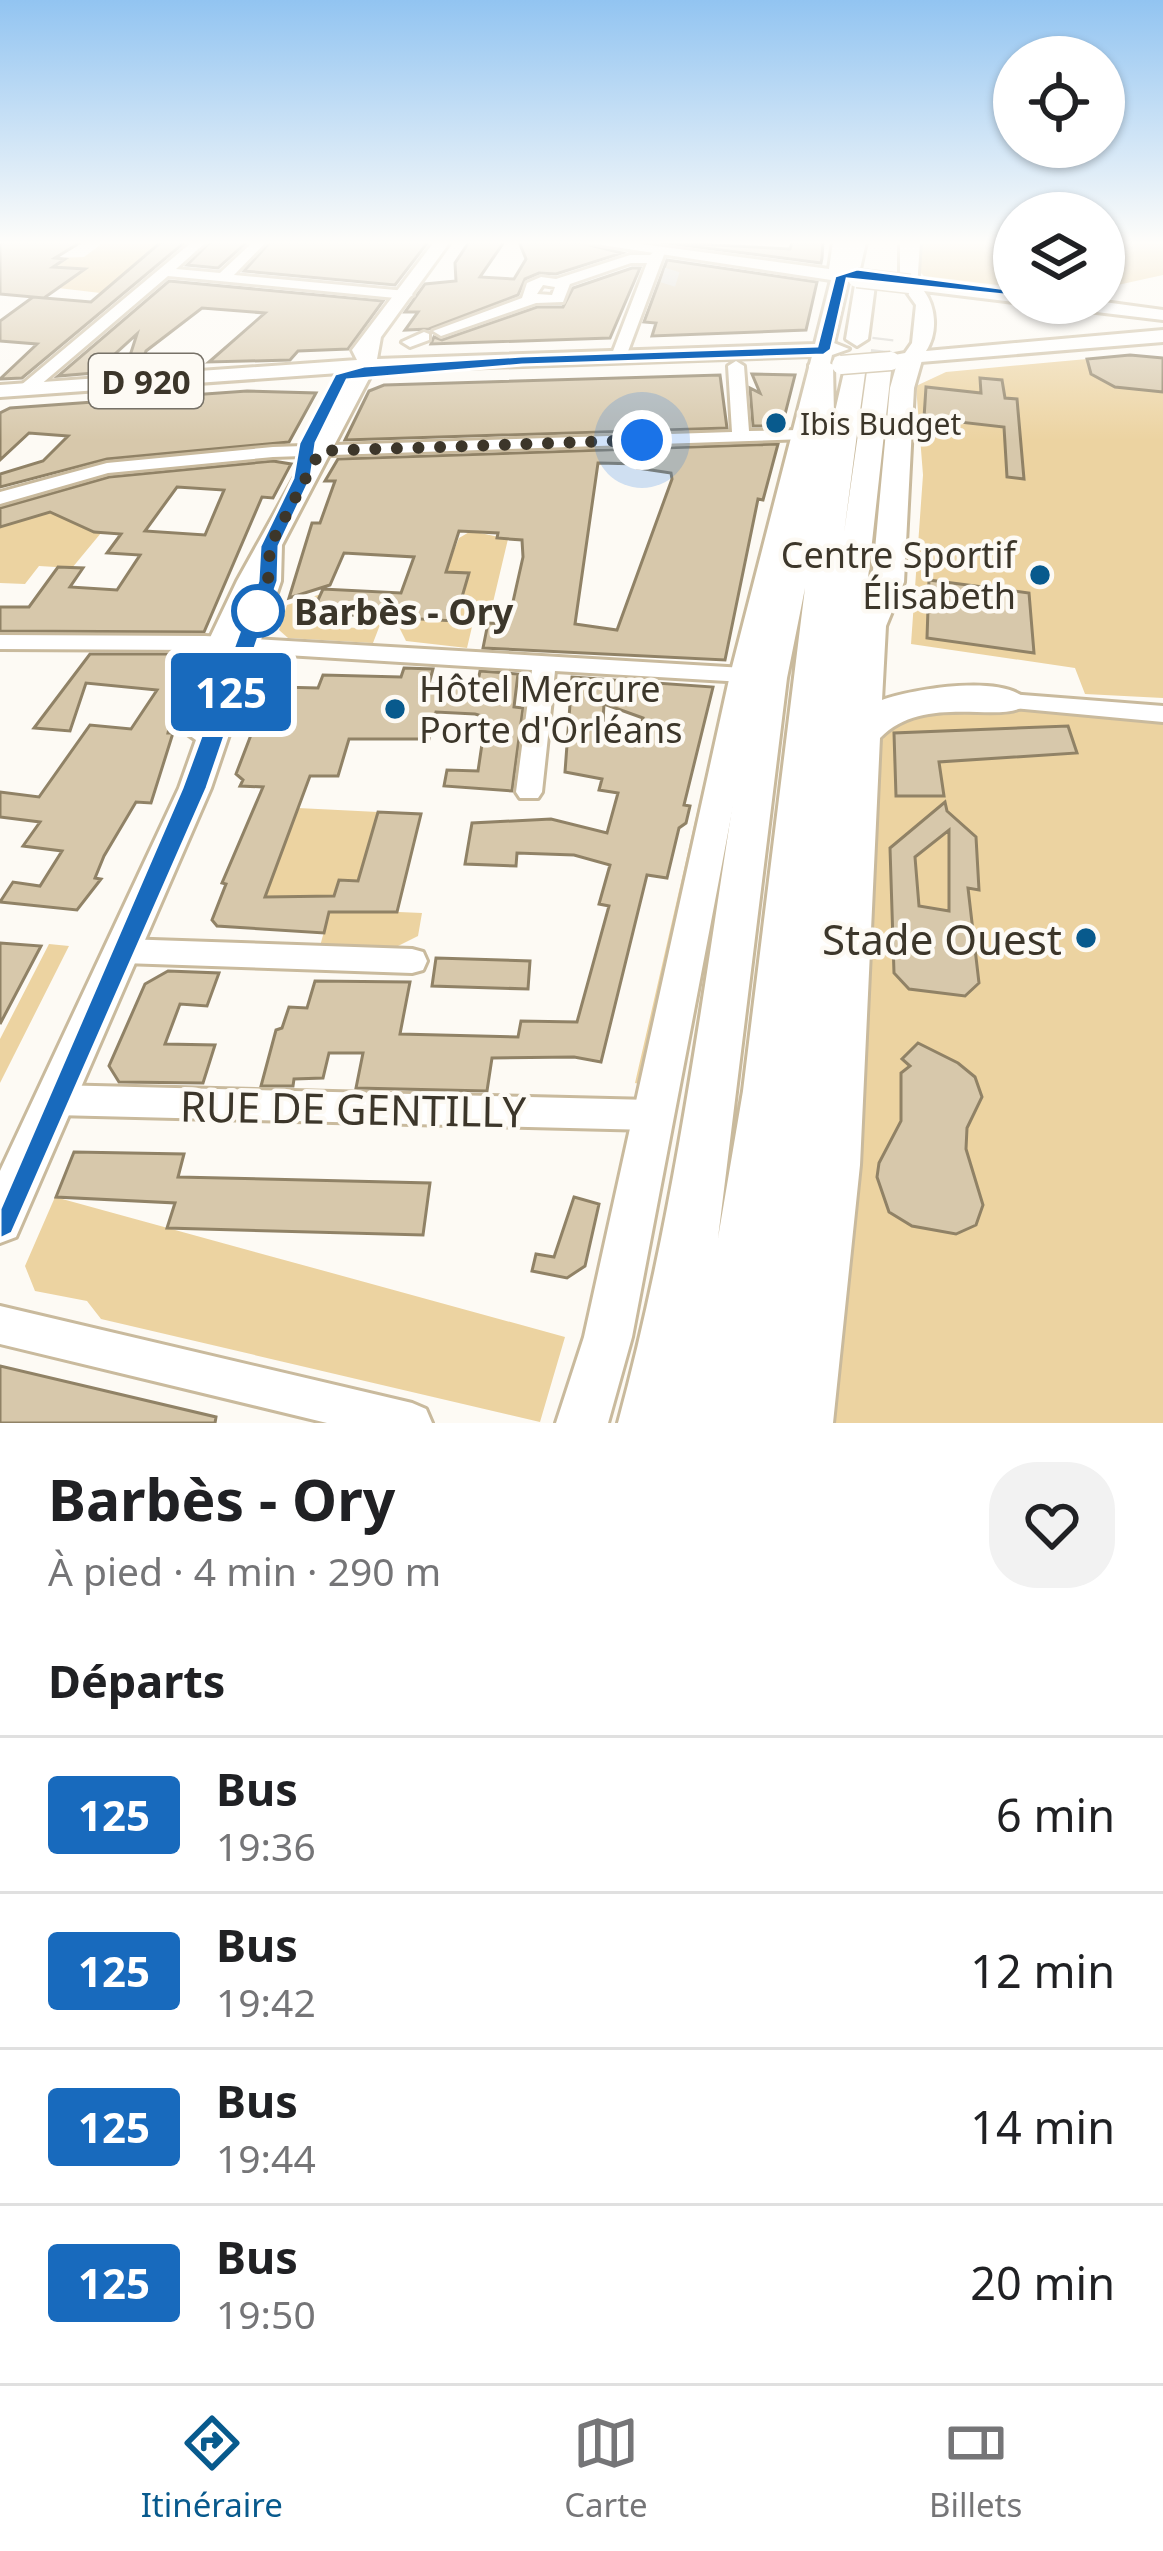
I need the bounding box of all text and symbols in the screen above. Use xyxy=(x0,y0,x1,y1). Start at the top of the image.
map controls xyxy=(993,36,1125,324)
button: locate xyxy=(993,36,1125,168)
button: layers xyxy=(993,192,1125,324)
road number: D 920 xyxy=(89,354,203,408)
place label: Ibis Budget xyxy=(800,403,961,444)
your location xyxy=(612,410,672,470)
marker: Ibis Budget xyxy=(763,410,789,436)
place label: Centre Sportif Élisabeth xyxy=(781,530,1018,620)
marker: Centre Sportif Élisabeth xyxy=(1027,562,1053,588)
marker: Barbès - Ory xyxy=(233,586,283,636)
place label: Barbès - Ory xyxy=(294,587,514,636)
line badge: 125 xyxy=(162,653,300,731)
text: 125 xyxy=(195,663,267,720)
place label: Hôtel Mercure Porte d'Orléans xyxy=(419,664,683,754)
marker: Hôtel Mercure Porte d'Orléans xyxy=(382,696,408,722)
place label: Stade Ouest xyxy=(822,910,1062,967)
marker: Stade Ouest xyxy=(1073,925,1099,951)
street label: RUE DE GENTILLY xyxy=(180,1076,527,1140)
text: Barbès - Ory xyxy=(48,1460,395,1538)
button: heart xyxy=(989,1462,1115,1588)
text: À pied · 4 min · 290 m xyxy=(48,1544,441,1597)
text: Départs xyxy=(48,1650,225,1711)
text: Bus xyxy=(216,1758,298,1819)
text: 6 min xyxy=(996,1784,1115,1845)
text: 125 xyxy=(78,1786,150,1843)
text: 19:36 xyxy=(216,1819,316,1872)
text: Bus xyxy=(216,1914,298,1975)
text: 12 min xyxy=(970,1940,1115,2001)
text: 125 xyxy=(78,1942,150,1999)
text: 19:42 xyxy=(216,1975,316,2028)
text: Bus xyxy=(216,2070,298,2131)
text: 14 min xyxy=(970,2096,1115,2157)
text: 125 xyxy=(78,2098,150,2155)
text: 19:44 xyxy=(216,2131,316,2184)
text: Bus xyxy=(216,2226,298,2287)
text: 20 min xyxy=(970,2252,1115,2313)
text: 125 xyxy=(78,2254,150,2311)
text: 19:50 xyxy=(216,2287,316,2340)
tab: Itinéraire xyxy=(141,2410,283,2527)
tab: Carte xyxy=(564,2410,648,2527)
tab: Billets xyxy=(929,2410,1022,2527)

